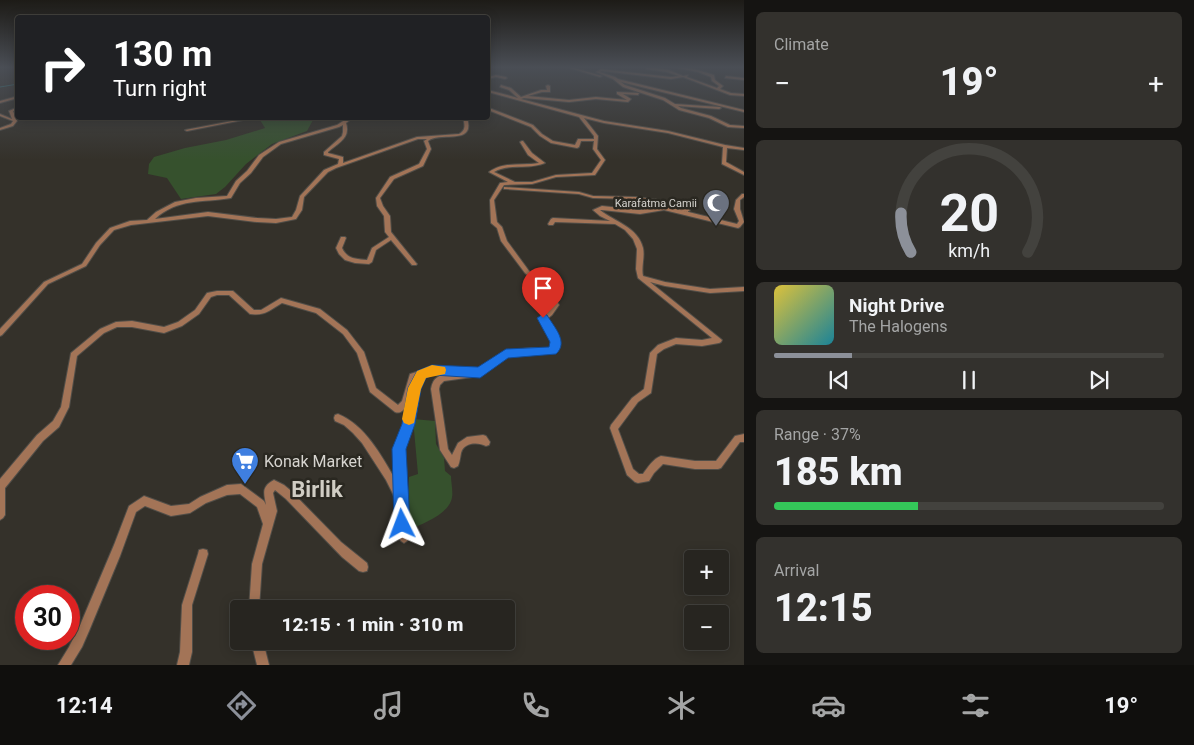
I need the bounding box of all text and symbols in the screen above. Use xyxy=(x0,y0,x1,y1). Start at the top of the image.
text: 130 m xyxy=(113,34,212,75)
icon: right xyxy=(30,35,95,100)
text: Climate xyxy=(774,35,829,54)
text: 19° xyxy=(940,60,998,104)
text: − xyxy=(774,67,790,100)
text: + xyxy=(1148,67,1164,100)
text: Turn right xyxy=(113,76,207,101)
text: 20 xyxy=(939,183,999,244)
mosque icon: Karafatma Camii xyxy=(701,188,731,227)
place label: Karafatma Camii xyxy=(615,197,697,210)
text: km/h xyxy=(948,240,990,261)
pin xyxy=(522,267,564,318)
icon: arrive xyxy=(529,274,557,302)
text: Night Drive xyxy=(849,294,944,317)
text: The Halogens xyxy=(849,317,948,336)
icon: previous xyxy=(825,366,853,394)
icon: pause xyxy=(955,366,983,394)
icon: next xyxy=(1085,366,1113,394)
text: Range · 37% xyxy=(774,425,861,444)
supermarket icon: Konak Market xyxy=(230,446,260,485)
text: 185 km xyxy=(774,450,903,494)
place label: Konak Market xyxy=(264,452,362,471)
district label: Birlik xyxy=(291,477,343,502)
position arrow xyxy=(375,497,427,549)
map controls xyxy=(684,550,729,650)
button: + xyxy=(684,550,729,595)
text: Arrival xyxy=(774,561,819,580)
speed limit sign: 30 xyxy=(15,585,80,650)
text: 12:15 xyxy=(774,586,873,630)
button: − xyxy=(684,605,729,650)
text: 12:15 · 1 min · 310 m xyxy=(281,613,464,636)
icon: directions xyxy=(224,688,259,723)
icon: music xyxy=(371,688,406,723)
icon: phone xyxy=(518,688,553,723)
icon: climate xyxy=(664,688,699,723)
icon: car xyxy=(811,688,846,723)
icon: filters xyxy=(958,688,993,723)
text: 12:14 xyxy=(56,693,113,718)
text: 19° xyxy=(1104,693,1138,718)

